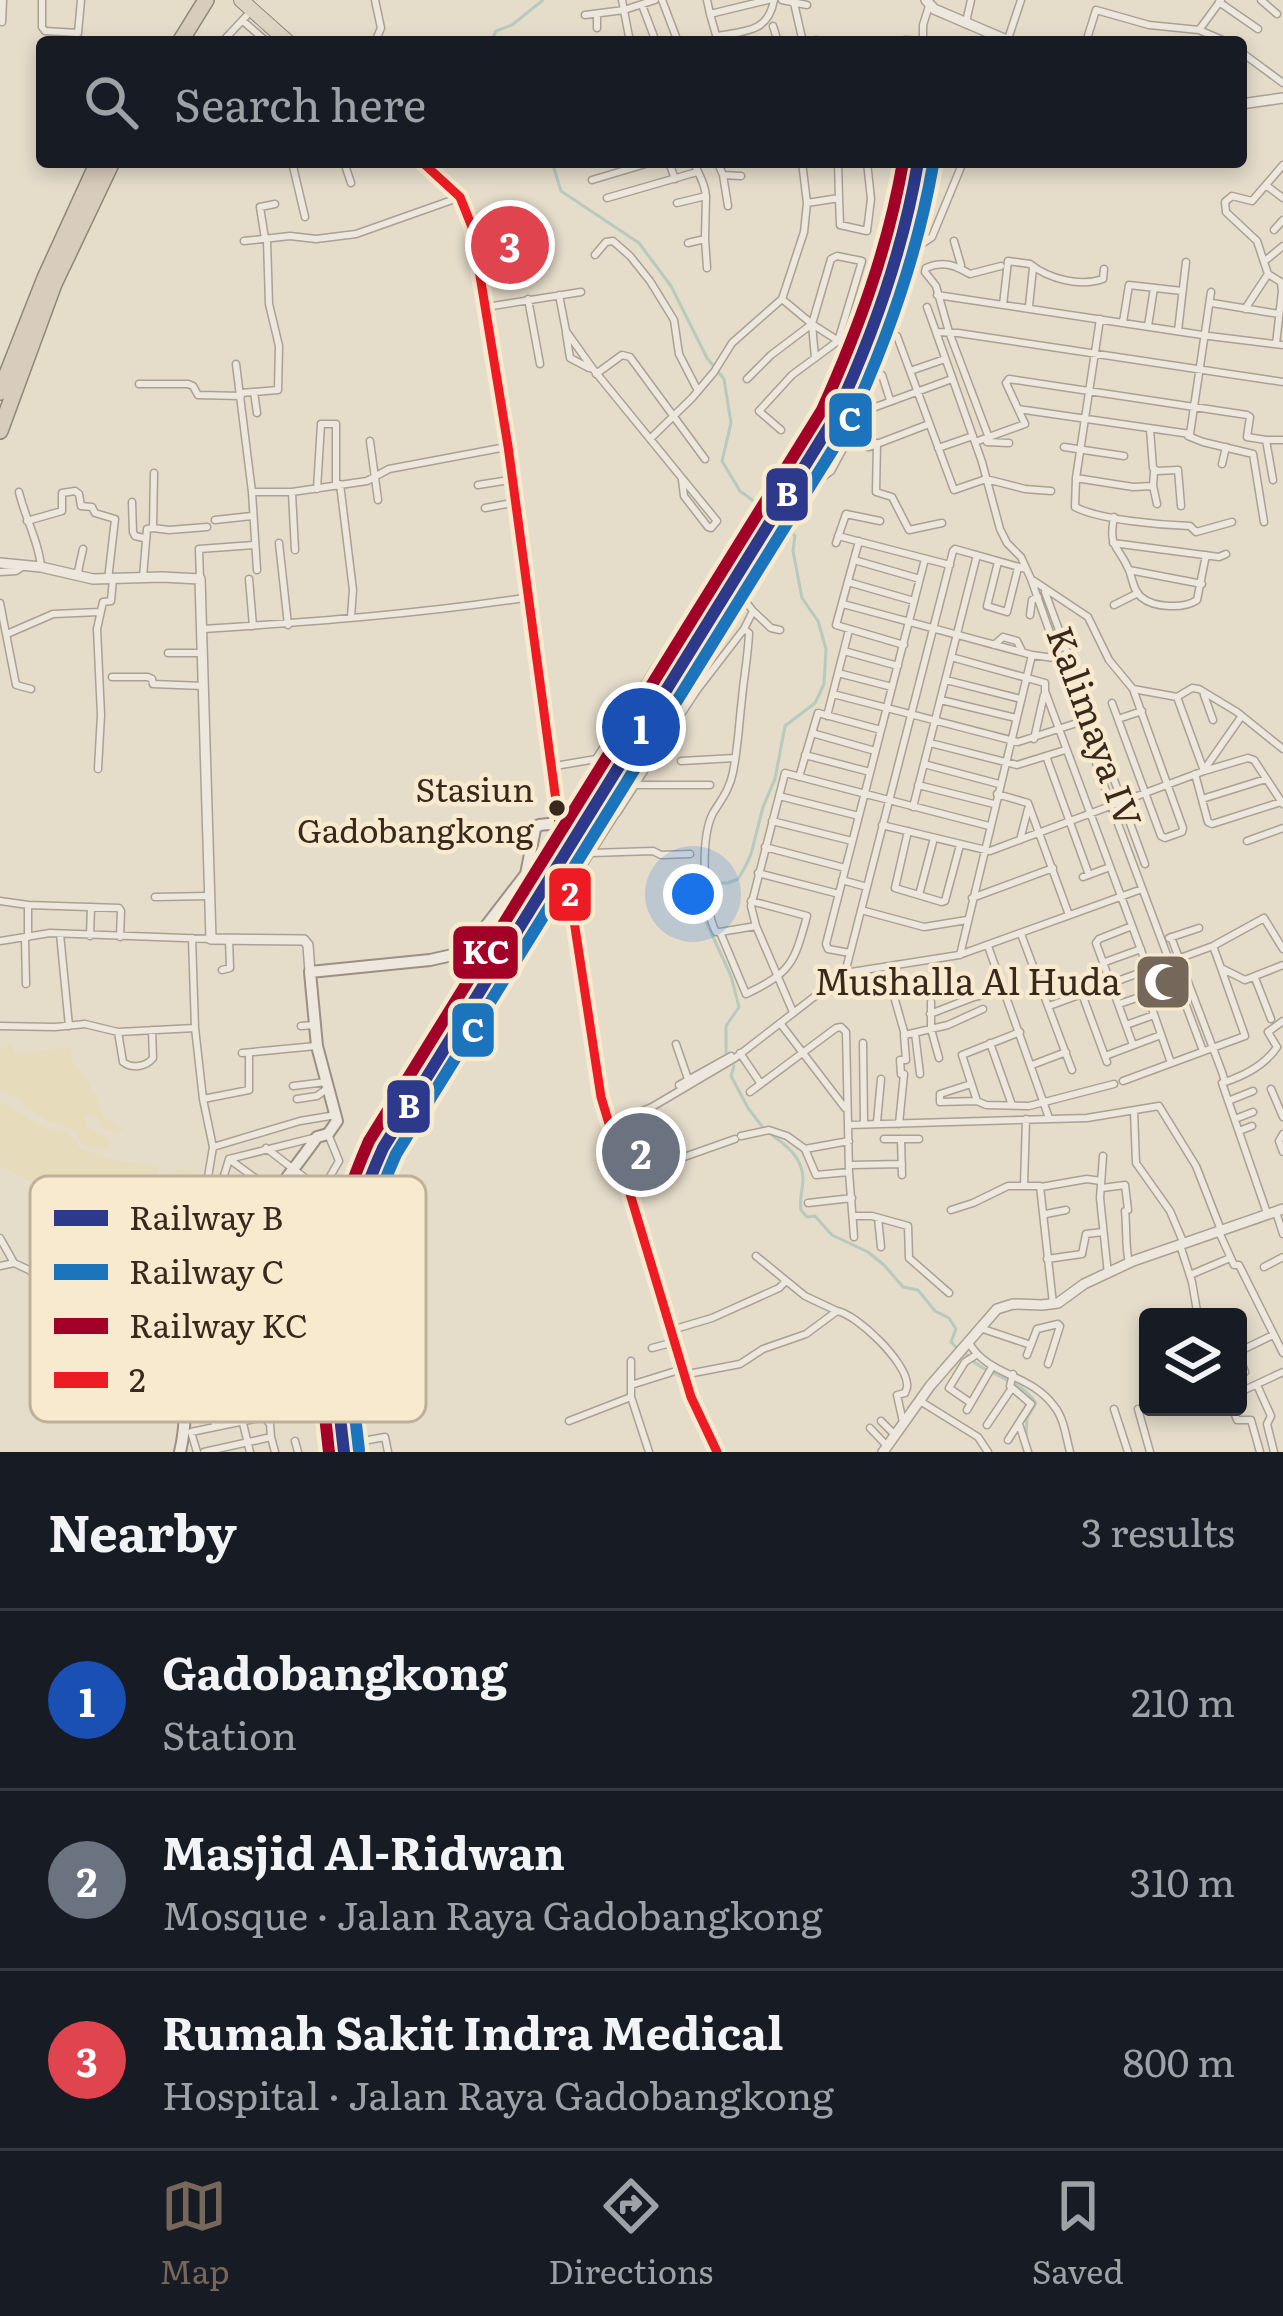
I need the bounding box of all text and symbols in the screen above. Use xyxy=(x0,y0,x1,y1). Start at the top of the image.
search box xyxy=(36,36,1247,168)
icon: search xyxy=(78,69,144,135)
text: Search here xyxy=(174,69,426,136)
pin: 3 xyxy=(471,200,549,290)
line badge: C xyxy=(827,391,874,449)
text: C xyxy=(838,392,862,441)
line badge: B xyxy=(764,466,810,523)
text: B xyxy=(776,467,798,516)
street label: Kalimaya IV xyxy=(1035,618,1157,834)
pin: 1 xyxy=(602,682,680,772)
place label: Stasiun Gadobangkong xyxy=(297,763,535,853)
marker: Stasiun Gadobangkong xyxy=(546,797,568,819)
your location xyxy=(663,864,723,924)
line badge: 2 xyxy=(547,866,593,923)
text: 2 xyxy=(561,867,579,916)
line badge: KC xyxy=(451,924,520,981)
text: KC xyxy=(462,925,510,974)
mosque icon: Mushalla Al Huda xyxy=(1132,951,1194,1013)
place label: Mushalla Al Huda xyxy=(814,953,1122,1006)
line badge: C xyxy=(450,1001,496,1059)
text: C xyxy=(461,1003,485,1052)
line badge: B xyxy=(385,1078,432,1135)
text: B xyxy=(398,1079,420,1128)
pin: 2 xyxy=(602,1107,680,1197)
legend xyxy=(30,1176,426,1422)
text: Railway B xyxy=(129,1191,283,1240)
text: Railway C xyxy=(129,1245,284,1294)
text: Railway KC xyxy=(129,1299,308,1348)
map controls xyxy=(1139,1308,1247,1416)
button: layers xyxy=(1139,1308,1247,1416)
text: 2 xyxy=(129,1353,146,1402)
text: Nearby xyxy=(48,1492,237,1568)
text: 3 results xyxy=(1081,1501,1235,1559)
text: Gadobangkong xyxy=(162,1637,507,1704)
text: 1 xyxy=(79,1671,95,1729)
text: 210 m xyxy=(1131,1671,1235,1729)
text: Station xyxy=(162,1704,297,1762)
text: Masjid Al-Ridwan xyxy=(162,1817,565,1884)
text: 2 xyxy=(77,1851,97,1909)
text: 310 m xyxy=(1130,1851,1235,1909)
text: Mosque · Jalan Raya Gadobangkong xyxy=(162,1884,823,1942)
text: Rumah Sakit Indra Medical xyxy=(162,1997,784,2064)
text: 3 xyxy=(76,2031,98,2089)
text: 800 m xyxy=(1123,2031,1235,2089)
text: Hospital · Jalan Raya Gadobangkong xyxy=(162,2064,834,2122)
tab: Map xyxy=(159,2173,230,2294)
tab: Directions xyxy=(548,2173,713,2294)
tab: Saved xyxy=(1032,2173,1124,2294)

